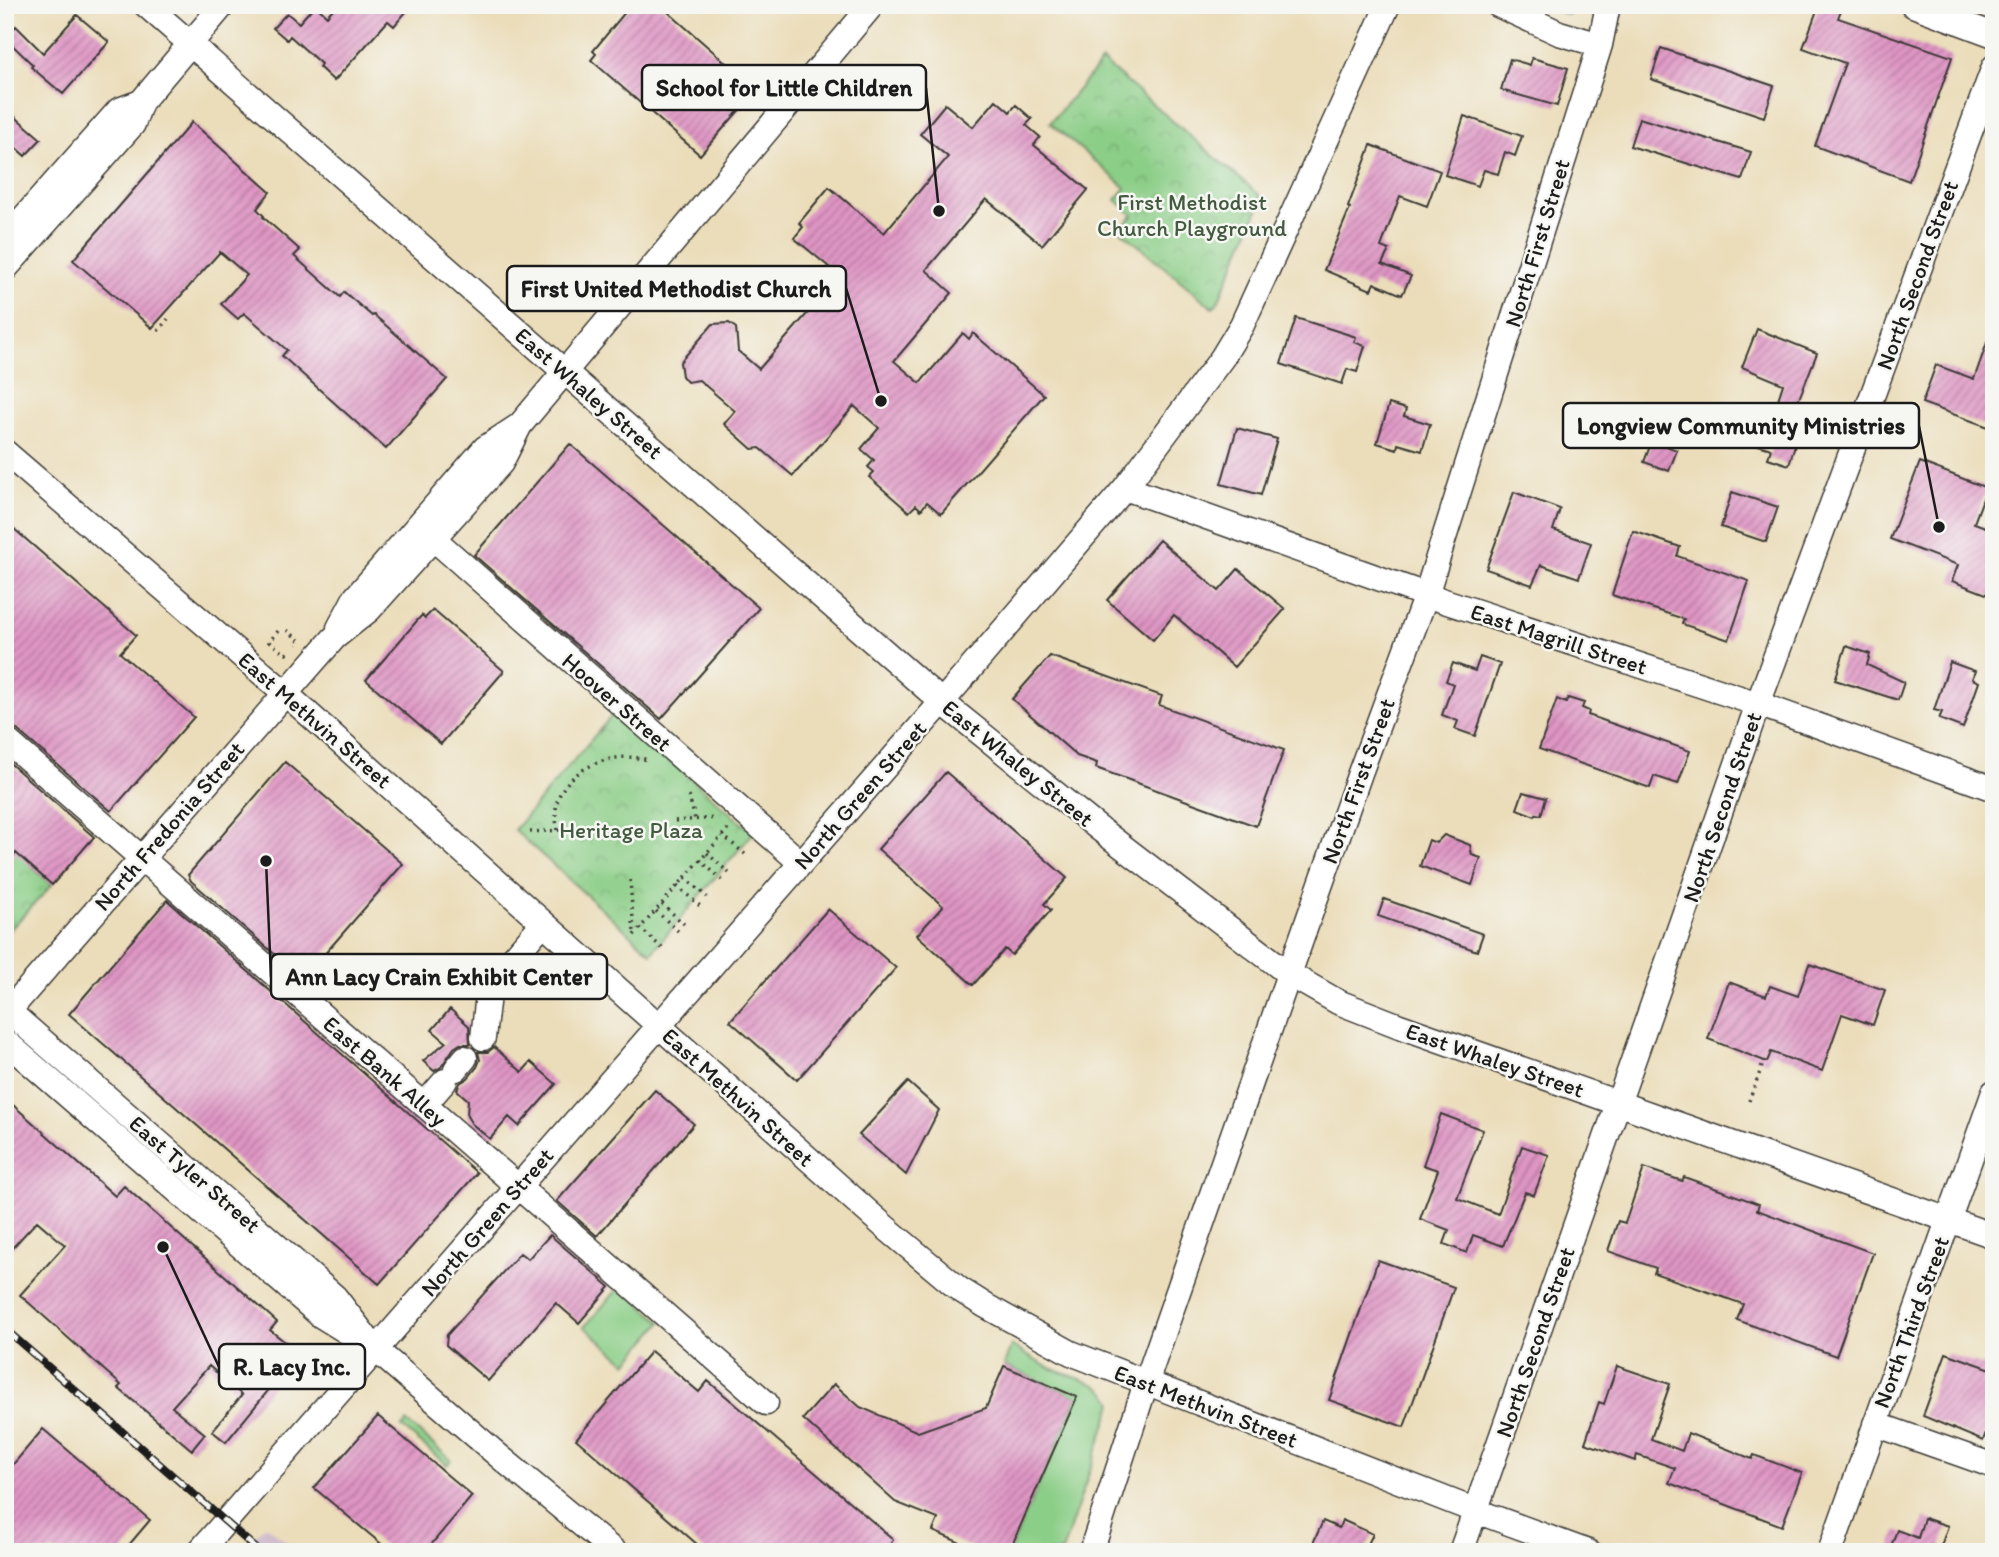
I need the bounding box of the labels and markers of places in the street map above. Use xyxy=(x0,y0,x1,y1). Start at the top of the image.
callout: School for Little Children xyxy=(642,65,926,110)
callout: First United Methodist Church xyxy=(507,266,846,311)
callout: Longview Community Ministries xyxy=(1563,403,1919,448)
callout: Ann Lacy Crain Exhibit Center xyxy=(271,954,607,999)
callout: R. Lacy Inc. xyxy=(219,1344,365,1389)

